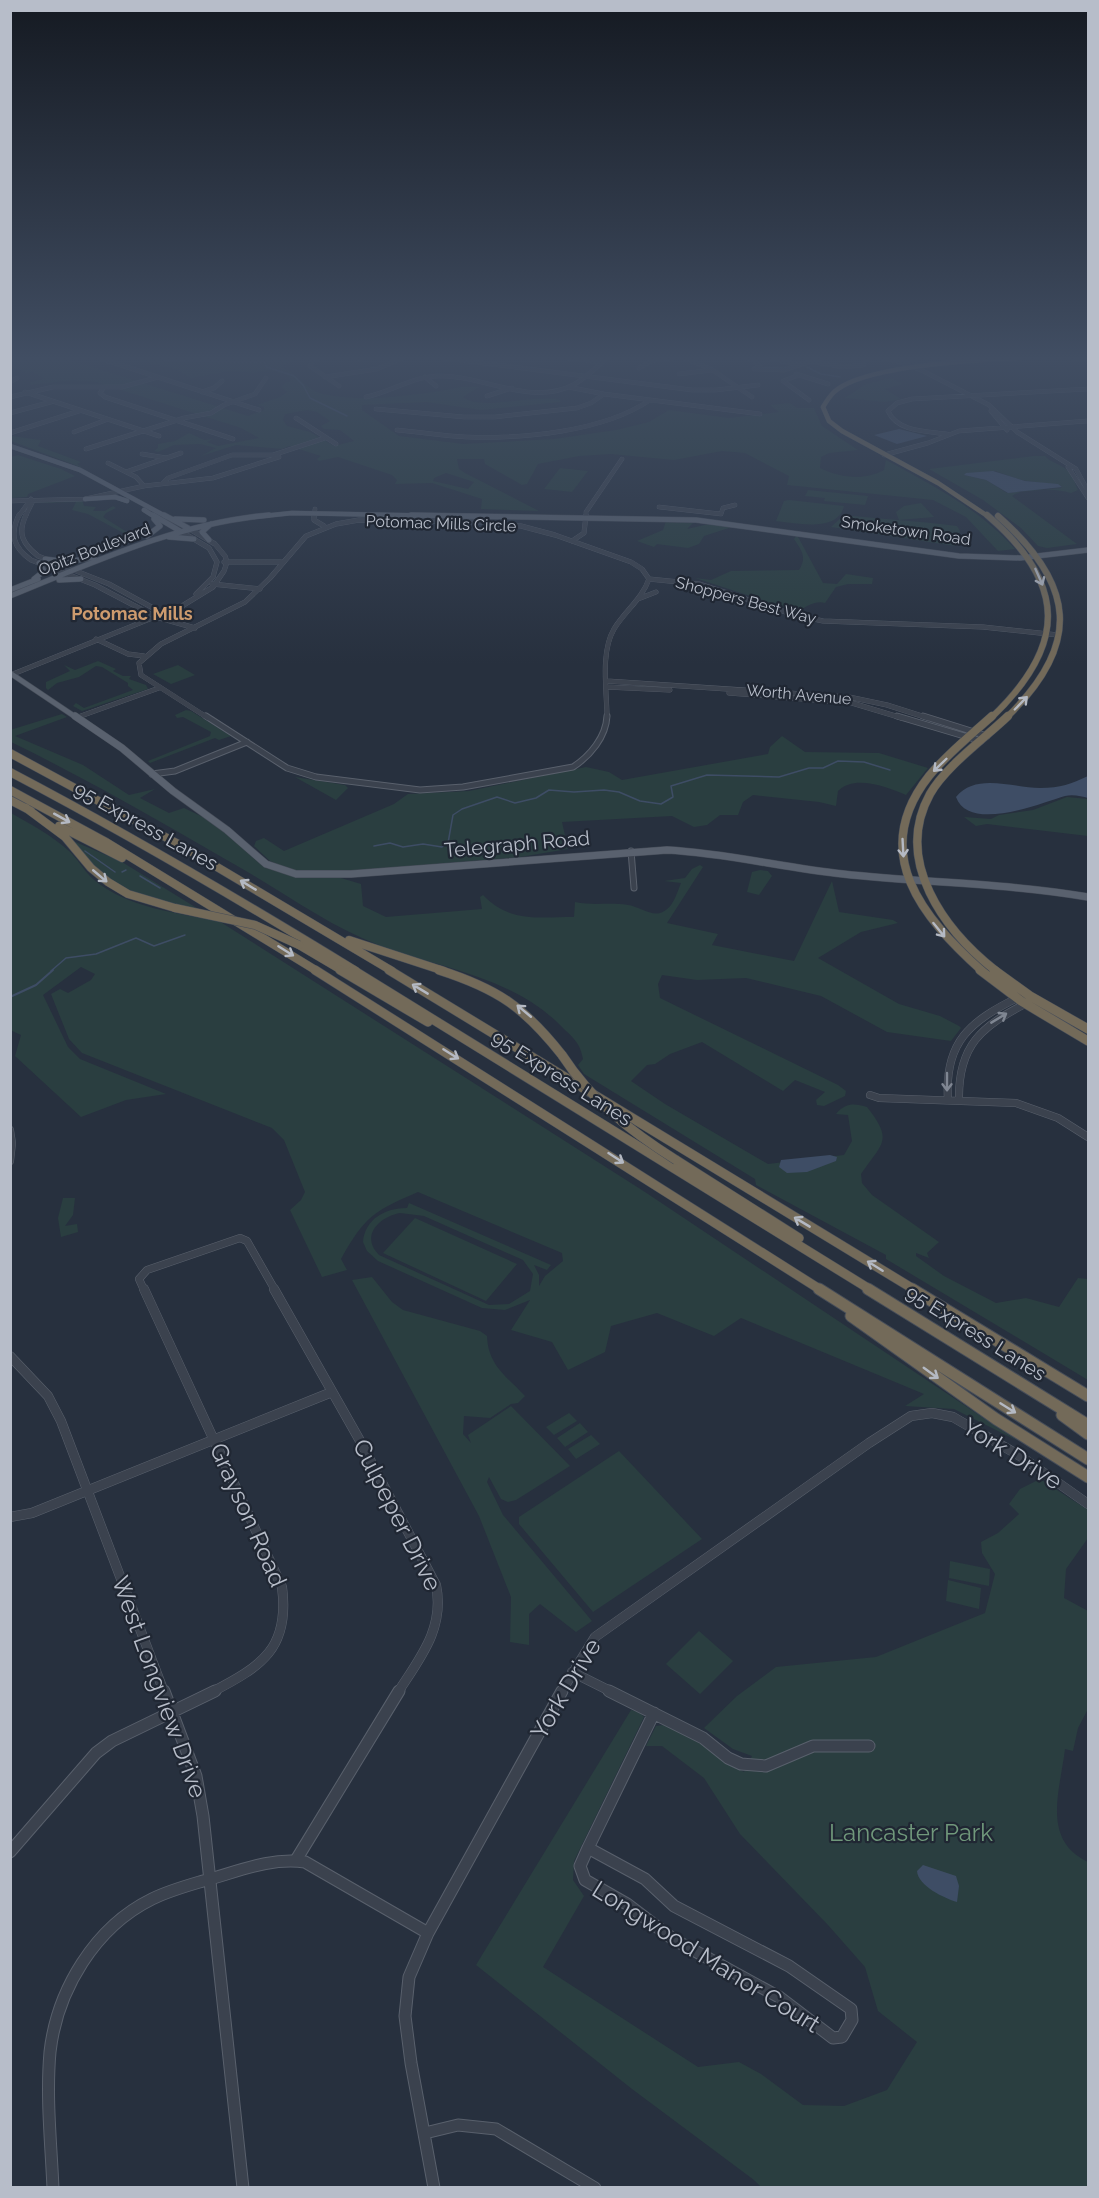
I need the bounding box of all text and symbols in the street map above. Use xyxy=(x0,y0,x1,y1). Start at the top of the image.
street label: Potomac Mills Circle xyxy=(365,511,517,536)
street label: Smoketown Road xyxy=(840,512,972,549)
street label: Opitz Boulevard xyxy=(36,519,153,580)
one-way arrow xyxy=(1034,568,1046,586)
street label: Shoppers Best Way xyxy=(673,573,819,628)
district label: Potomac Mills xyxy=(71,603,193,624)
street label: Worth Avenue xyxy=(746,680,852,709)
one-way arrow xyxy=(1013,695,1028,710)
one-way arrow xyxy=(933,758,948,772)
street label: 95 Express Lanes xyxy=(70,777,222,875)
one-way arrow xyxy=(53,812,70,824)
street label: Telegraph Road xyxy=(443,826,591,862)
one-way arrow xyxy=(898,837,909,857)
one-way arrow xyxy=(92,869,108,882)
one-way arrow xyxy=(240,878,257,890)
one-way arrow xyxy=(933,922,946,938)
one-way arrow xyxy=(277,945,294,957)
one-way arrow xyxy=(412,982,429,994)
one-way arrow xyxy=(516,1004,532,1017)
one-way arrow xyxy=(990,1011,1007,1023)
street label: 95 Express Lanes xyxy=(487,1025,637,1131)
one-way arrow xyxy=(442,1049,459,1061)
one-way arrow xyxy=(941,1072,953,1091)
one-way arrow xyxy=(607,1153,624,1165)
one-way arrow xyxy=(794,1215,811,1227)
one-way arrow xyxy=(867,1260,884,1272)
street label: 95 Express Lanes xyxy=(901,1280,1051,1386)
one-way arrow xyxy=(922,1367,938,1379)
one-way arrow xyxy=(999,1403,1016,1415)
street label: York Drive xyxy=(957,1412,1068,1496)
street label: Culpeper Drive xyxy=(347,1434,448,1595)
street label: Grayson Road xyxy=(204,1438,293,1591)
street label: West Longview Drive xyxy=(106,1572,213,1802)
street label: York Drive xyxy=(524,1633,607,1744)
park label: Lancaster Park xyxy=(829,1818,993,1847)
street label: Longwood Manor Court xyxy=(587,1875,826,2039)

